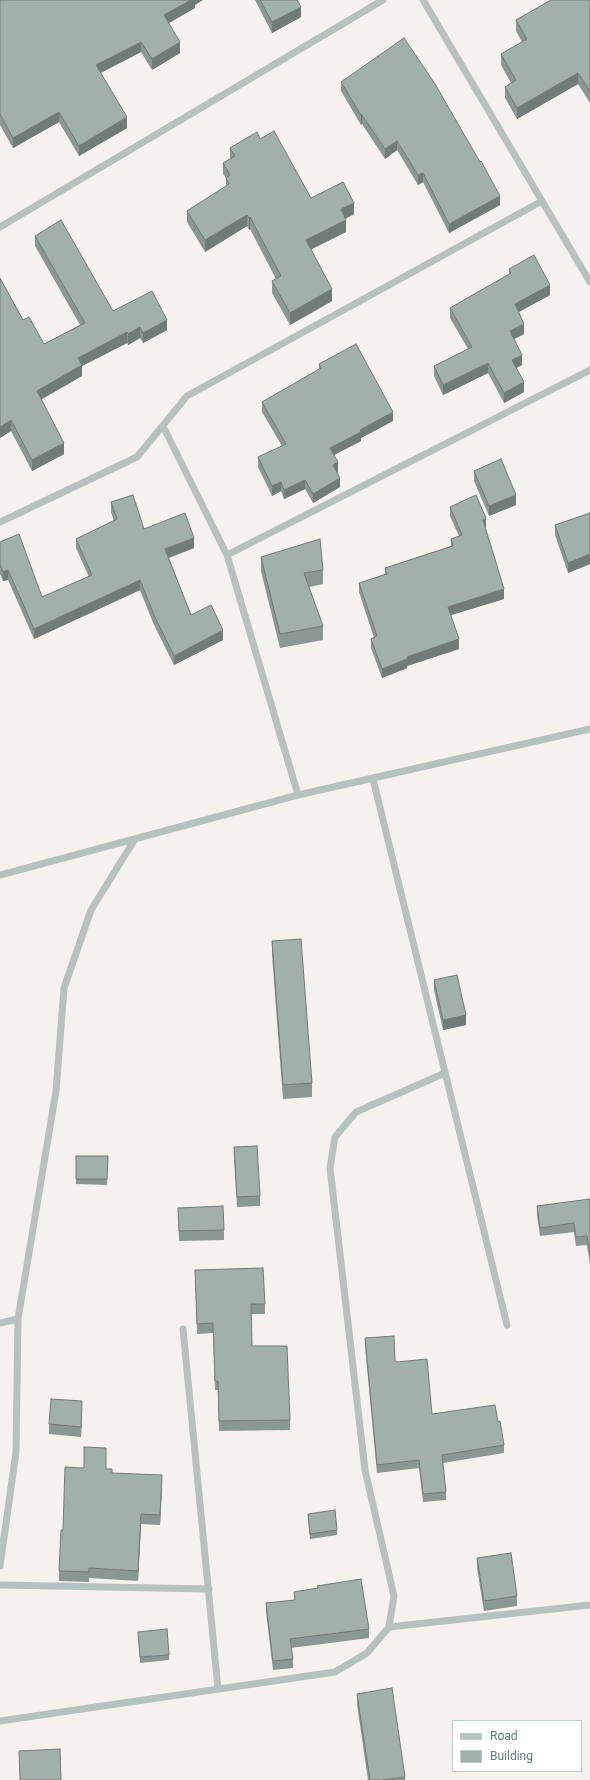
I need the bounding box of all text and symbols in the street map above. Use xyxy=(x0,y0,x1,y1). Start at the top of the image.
legend xyxy=(452,1720,582,1772)
text: Road xyxy=(490,1729,518,1743)
text: Building xyxy=(490,1749,533,1763)

